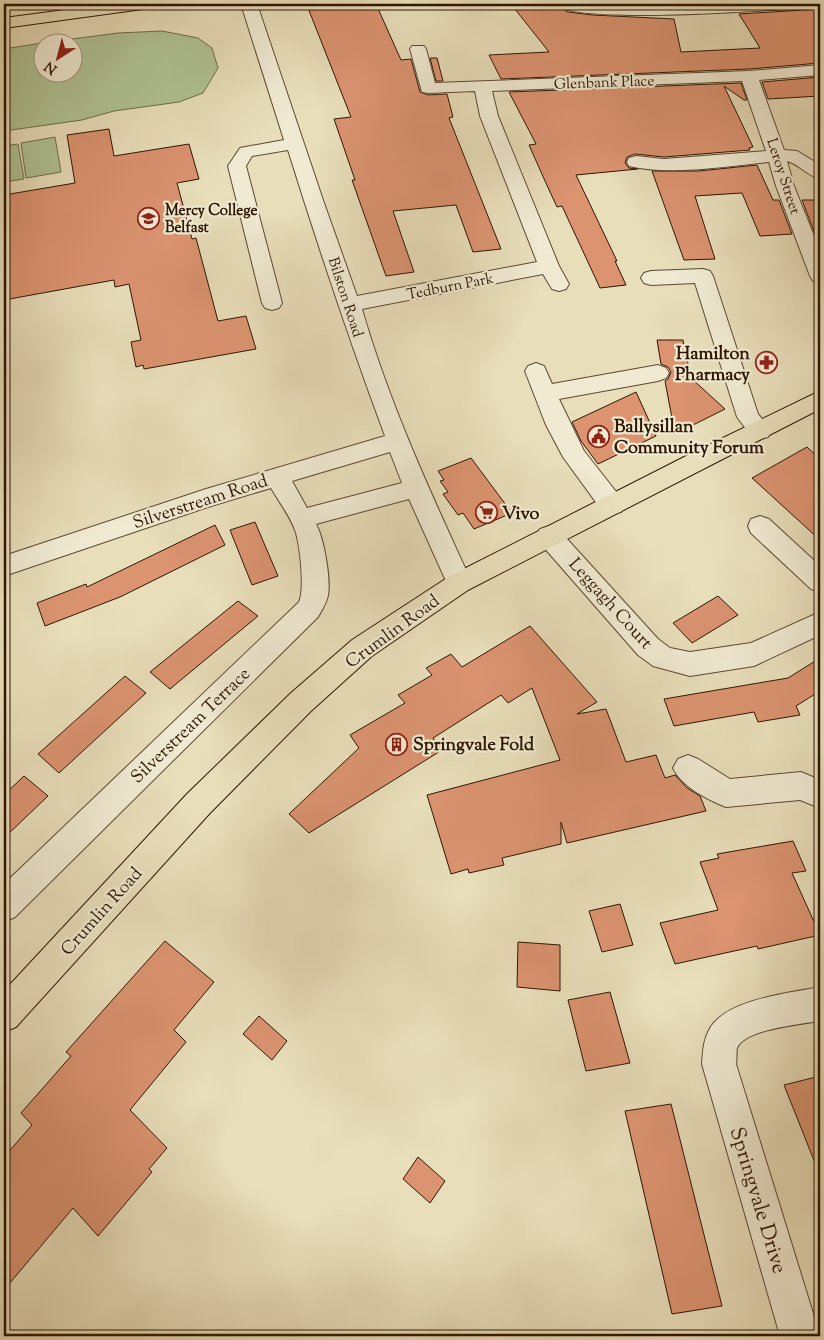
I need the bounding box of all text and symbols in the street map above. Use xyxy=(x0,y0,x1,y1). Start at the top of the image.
north arrow xyxy=(32,32,82,82)
text: N xyxy=(41,56,62,78)
street label: Glenbank Place xyxy=(553,71,655,96)
street label: Leroy Street xyxy=(760,136,805,217)
place label: Mercy College Belfast xyxy=(165,201,257,239)
school or university icon: Mercy College Belfast xyxy=(137,207,161,231)
street label: Bilston Road xyxy=(322,255,368,341)
street label: Tedburn Park xyxy=(405,269,495,306)
place label: Hamilton Pharmacy xyxy=(675,342,750,389)
pharmacy icon: Hamilton Pharmacy xyxy=(754,351,778,375)
place label: Ballysillan Community Forum xyxy=(614,415,764,462)
public building icon: Ballysillan Community Forum xyxy=(586,424,610,448)
street label: Silverstream Road xyxy=(130,469,271,537)
supermarket icon: Vivo xyxy=(474,501,498,525)
place label: Vivo xyxy=(502,502,539,528)
street label: Leggagh Court xyxy=(561,553,658,656)
street label: Crumlin Road xyxy=(340,589,446,676)
street label: Silverstream Terrace xyxy=(126,662,257,791)
building icon: Springvale Fold xyxy=(385,732,409,756)
place label: Springvale Fold xyxy=(413,733,535,759)
street label: Crumlin Road xyxy=(56,862,149,962)
street label: Springvale Drive xyxy=(721,1124,794,1277)

